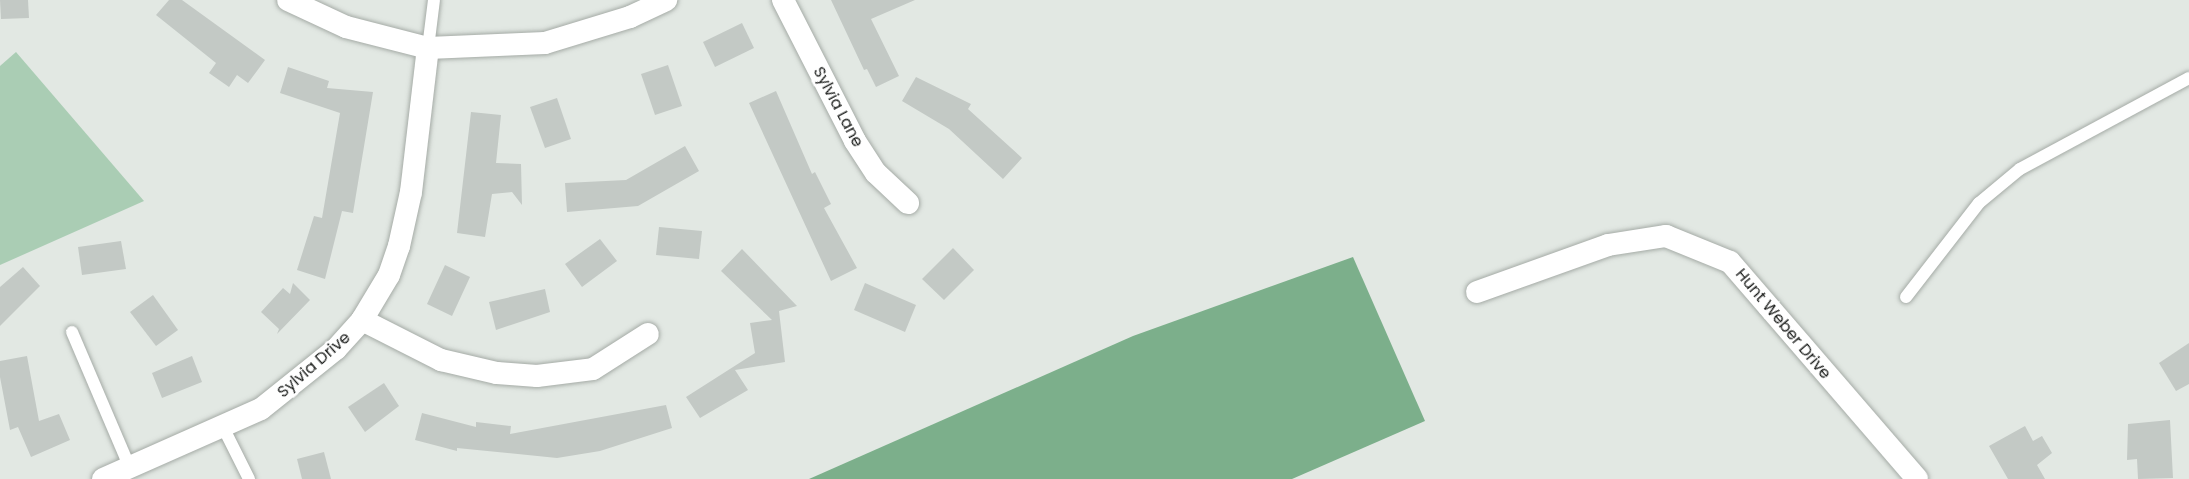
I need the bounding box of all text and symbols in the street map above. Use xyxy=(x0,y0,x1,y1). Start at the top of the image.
street label: Sylvia Lane xyxy=(809,64,867,150)
street label: Hunt Weber Drive xyxy=(1731,265,1835,383)
street label: Sylvia Drive xyxy=(274,328,354,402)

